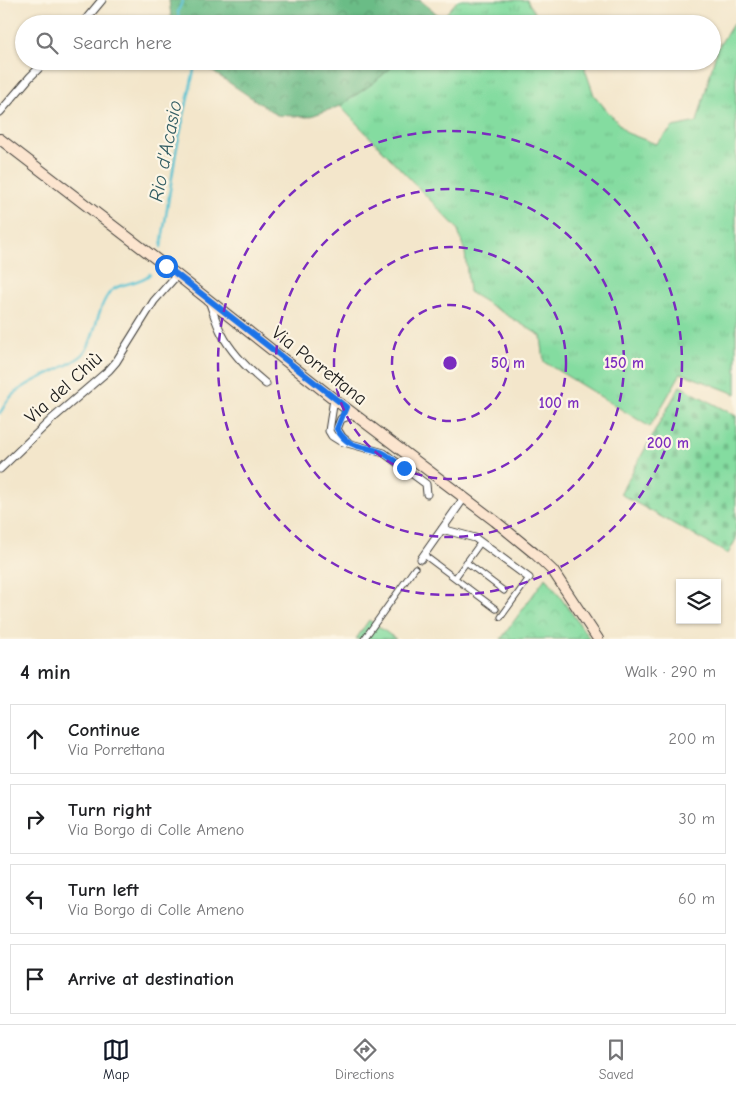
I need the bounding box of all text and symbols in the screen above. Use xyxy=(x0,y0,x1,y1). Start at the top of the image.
search box xyxy=(15,15,721,70)
icon: search xyxy=(33,29,61,57)
text: Search here xyxy=(73,32,172,54)
water label: Rio d'Acasio xyxy=(144,98,187,204)
route start xyxy=(155,255,178,278)
street label: Via Porrettana xyxy=(267,322,372,410)
street label: Via del Chiù xyxy=(20,347,107,428)
centre of rings xyxy=(441,354,459,372)
text: 50 m xyxy=(491,354,525,372)
text: 150 m xyxy=(604,354,644,372)
text: 100 m xyxy=(539,394,579,412)
text: 200 m xyxy=(647,434,689,452)
route end xyxy=(393,457,416,480)
map controls xyxy=(676,579,721,624)
button: layers xyxy=(676,579,721,624)
text: 4 min xyxy=(20,660,71,684)
text: Walk · 290 m xyxy=(625,663,716,681)
text: Continue xyxy=(68,719,140,741)
icon: ahead xyxy=(21,725,49,753)
text: 200 m xyxy=(669,730,715,748)
text: Via Porrettana xyxy=(68,741,165,759)
text: Turn right xyxy=(68,799,152,821)
icon: right xyxy=(21,805,49,833)
text: 30 m xyxy=(679,810,715,828)
text: Via Borgo di Colle Ameno xyxy=(68,821,244,839)
text: Turn left xyxy=(68,879,139,901)
icon: left xyxy=(21,885,49,913)
text: 60 m xyxy=(678,890,715,908)
text: Via Borgo di Colle Ameno xyxy=(68,901,244,919)
icon: arrive xyxy=(21,965,49,993)
text: Arrive at destination xyxy=(68,968,234,990)
tab: Map xyxy=(102,1036,130,1083)
tab: Directions xyxy=(335,1036,394,1083)
tab: Saved xyxy=(599,1036,634,1083)

